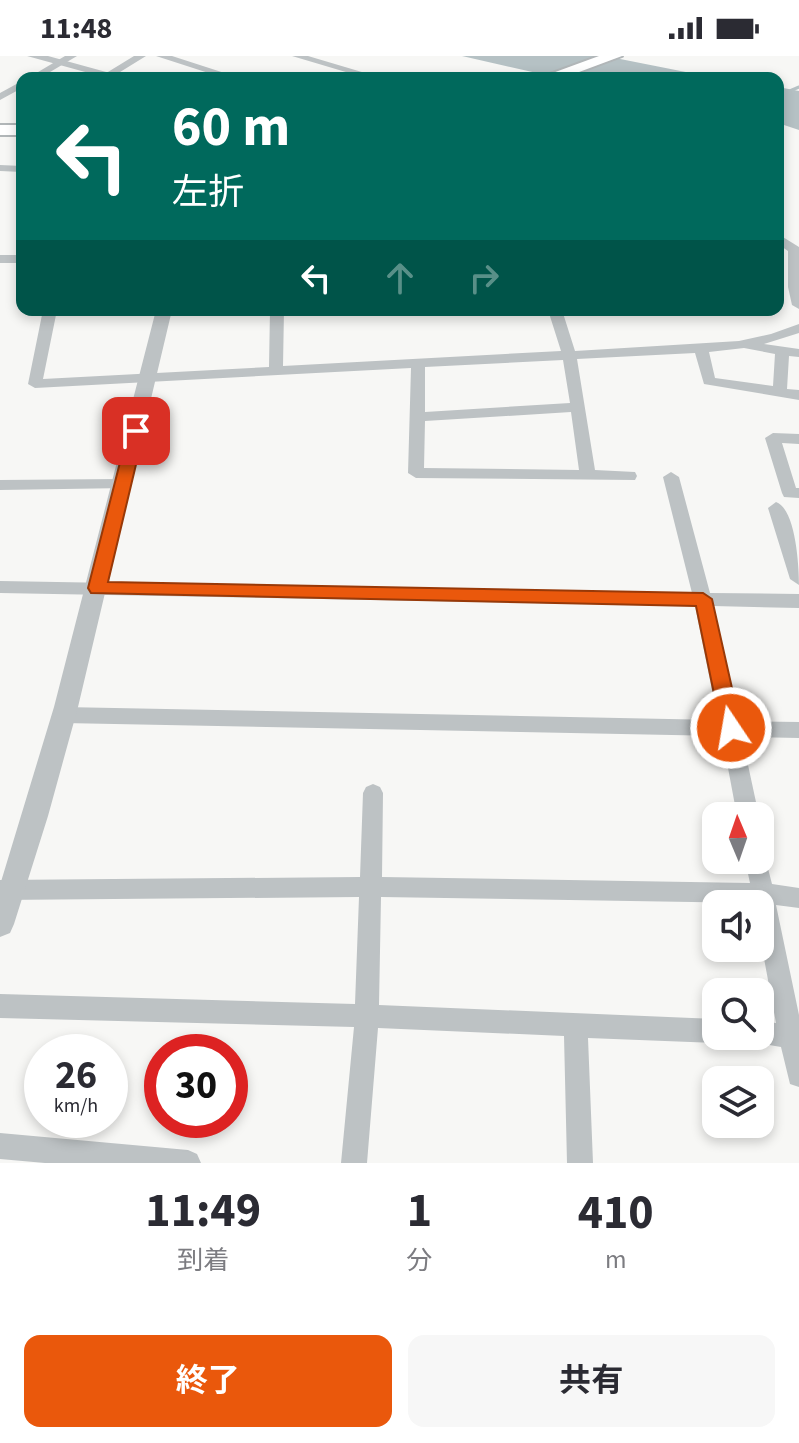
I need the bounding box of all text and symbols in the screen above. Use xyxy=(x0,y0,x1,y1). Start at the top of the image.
text: 11:48 xyxy=(40,7,112,50)
text: 60 m xyxy=(172,88,290,167)
icon: left xyxy=(40,104,144,208)
text: 左折 xyxy=(172,167,244,218)
icon: left xyxy=(294,256,338,300)
icon: ahead xyxy=(378,256,422,300)
icon: right xyxy=(462,256,506,300)
pin xyxy=(102,397,170,465)
icon: arrive xyxy=(114,409,158,453)
position arrow xyxy=(689,686,773,770)
north arrow xyxy=(702,802,774,874)
map controls xyxy=(702,802,774,1138)
button: sound xyxy=(702,890,774,962)
button: search xyxy=(702,978,774,1050)
speed limit sign: 30 xyxy=(144,1034,248,1138)
text: 26 xyxy=(55,1047,97,1104)
button: layers xyxy=(702,1066,774,1138)
text: km/h xyxy=(54,1092,98,1120)
text: 11:49 xyxy=(145,1177,261,1245)
text: 1 xyxy=(407,1177,432,1245)
text: 410 xyxy=(578,1179,654,1247)
text: m xyxy=(605,1241,626,1278)
text: 到着 xyxy=(177,1242,229,1279)
text: 分 xyxy=(406,1242,432,1279)
button: 終了 xyxy=(24,1335,392,1427)
button: 共有 xyxy=(408,1335,775,1427)

